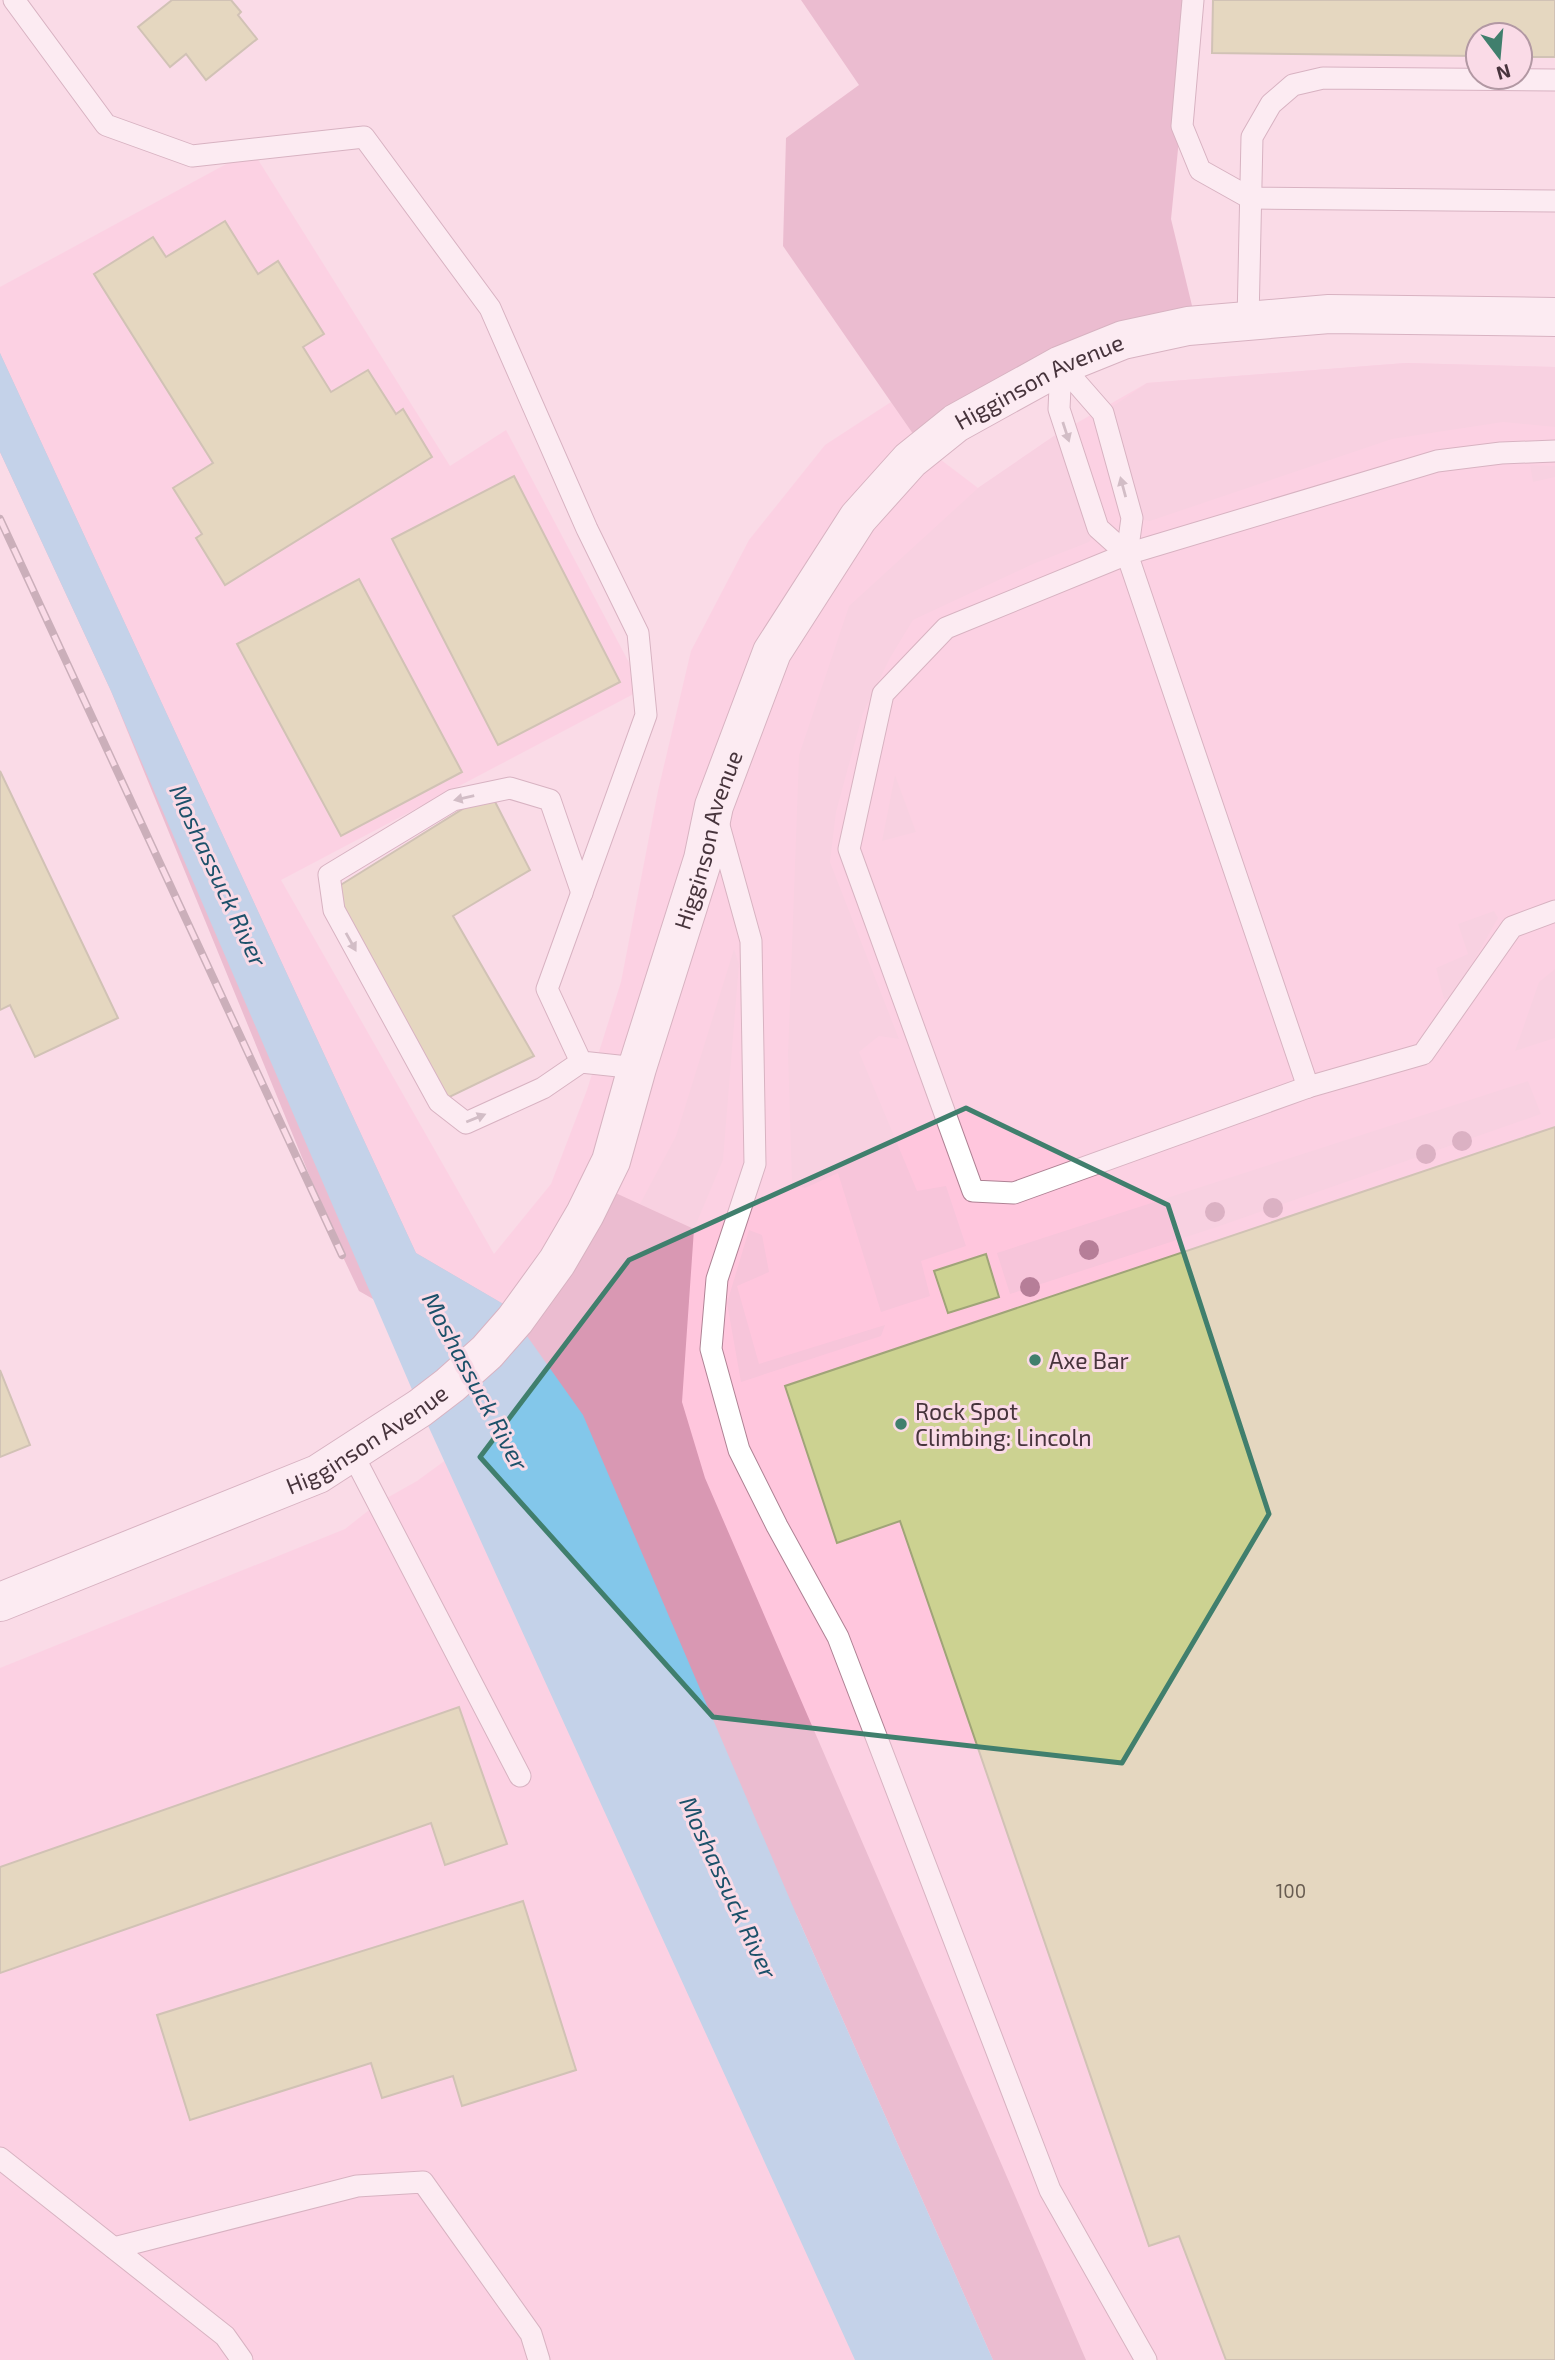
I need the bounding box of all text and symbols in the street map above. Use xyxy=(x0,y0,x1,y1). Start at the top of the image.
north arrow xyxy=(1464,21,1534,91)
text: N xyxy=(1494,60,1514,86)
street label: Higginson Avenue xyxy=(949,327,1127,435)
one-way arrow xyxy=(1061,422,1072,443)
one-way arrow xyxy=(1118,476,1128,497)
street label: Higginson Avenue xyxy=(668,746,748,933)
water label: Moshassuck River xyxy=(164,779,274,971)
one-way arrow xyxy=(453,793,475,804)
one-way arrow xyxy=(345,932,357,952)
one-way arrow xyxy=(466,1112,487,1123)
water label: Moshassuck River xyxy=(417,1287,535,1475)
place label: Axe Bar xyxy=(1049,1346,1129,1374)
marker: Axe Bar xyxy=(1027,1352,1043,1368)
street label: Higginson Avenue xyxy=(282,1378,453,1500)
place label: Rock Spot Climbing: Lincoln xyxy=(915,1397,1092,1451)
marker: Rock Spot Climbing: Lincoln xyxy=(893,1416,909,1432)
water label: Moshassuck River xyxy=(674,1791,784,1983)
house number: 100 xyxy=(1276,1879,1306,1902)

